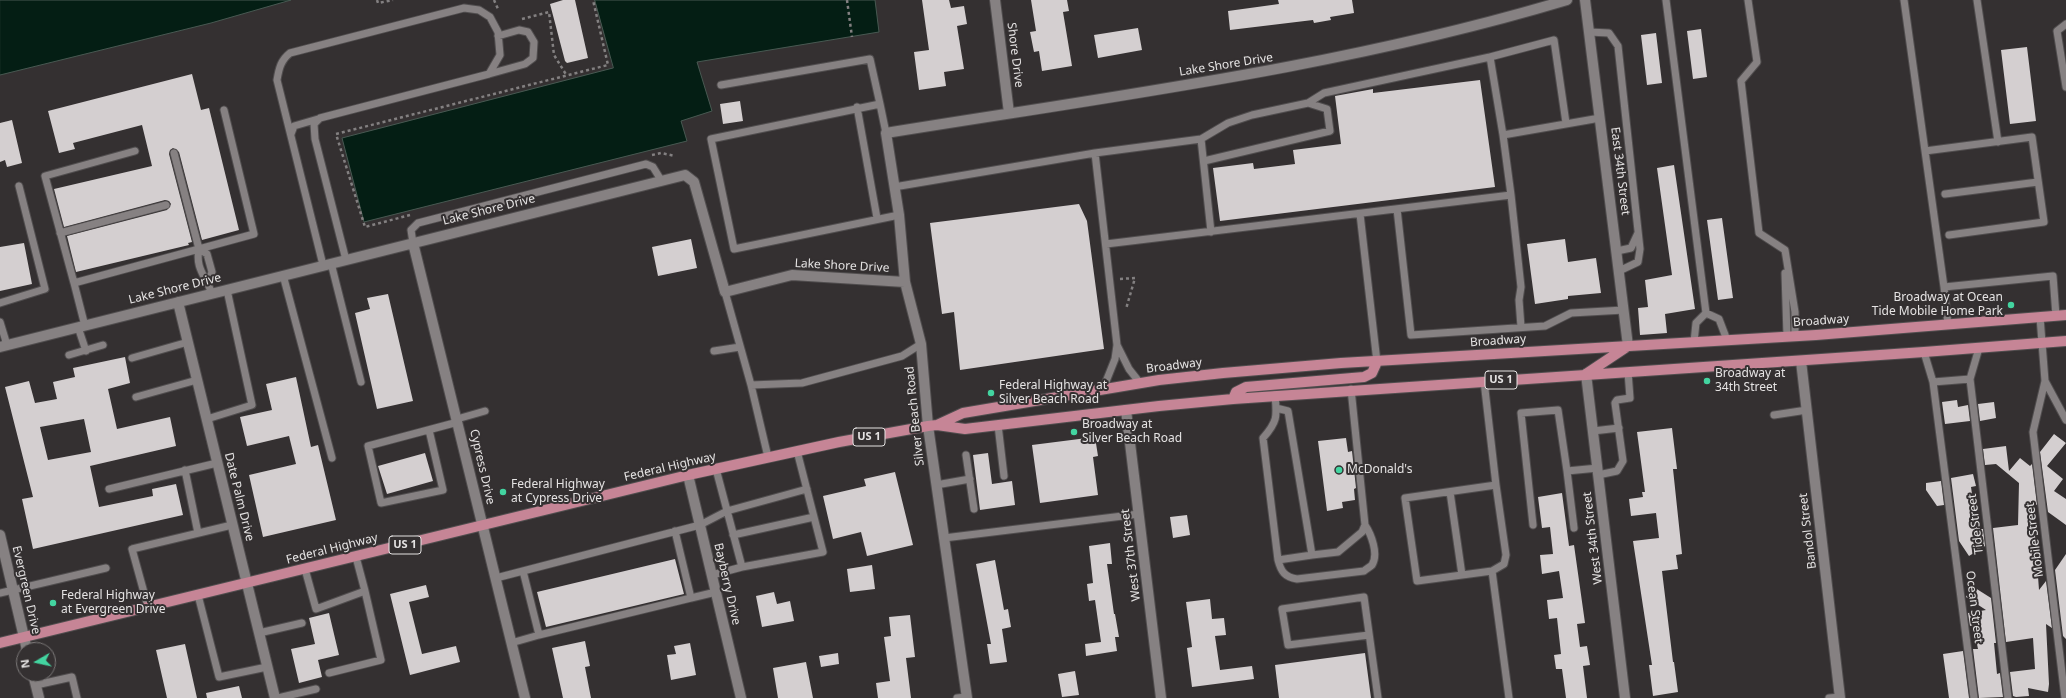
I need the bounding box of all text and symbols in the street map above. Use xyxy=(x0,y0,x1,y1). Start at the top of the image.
street label: Shore Drive xyxy=(1004,22,1026,88)
street label: Lake Shore Drive xyxy=(1178,50,1274,80)
street label: East 34th Street xyxy=(1607,126,1633,216)
street label: Lake Shore Drive xyxy=(441,192,537,228)
street label: Lake Shore Drive xyxy=(794,256,890,276)
street label: Lake Shore Drive xyxy=(127,271,223,307)
place label: Broadway at Ocean Tide Mobile Home Park xyxy=(1872,291,2003,319)
marker: Broadway at Ocean Tide Mobile Home Park xyxy=(2006,300,2016,310)
street label: Broadway xyxy=(1792,312,1850,330)
street label: Broadway xyxy=(1469,332,1527,350)
street label: Broadway xyxy=(1145,355,1203,377)
street label: Silver Beach Road xyxy=(903,365,927,467)
place label: Broadway at 34th Street xyxy=(1715,367,1785,395)
road number: US 1 xyxy=(1485,371,1517,389)
marker: Broadway at 34th Street xyxy=(1702,376,1712,386)
place label: Federal Highway at Silver Beach Road xyxy=(999,379,1107,407)
marker: Federal Highway at Silver Beach Road xyxy=(986,388,996,398)
place label: Broadway at Silver Beach Road xyxy=(1082,418,1182,446)
marker: Broadway at Silver Beach Road xyxy=(1069,427,1079,437)
street label: Cypress Drive xyxy=(466,428,498,506)
road number: US 1 xyxy=(853,428,885,446)
street label: Federal Highway xyxy=(623,449,717,485)
street label: Date Palm Drive xyxy=(221,451,257,543)
place label: McDonald's xyxy=(1347,463,1412,477)
marker: McDonald's xyxy=(1334,465,1344,475)
place label: Federal Highway at Cypress Drive xyxy=(511,478,605,506)
marker: Federal Highway at Cypress Drive xyxy=(498,487,508,497)
street label: West 34th Street xyxy=(1580,491,1606,585)
street label: Bandol Street xyxy=(1796,492,1820,570)
street label: Tide Street xyxy=(1965,493,1987,555)
street label: Mobile Street xyxy=(2023,502,2047,578)
street label: West 37th Street xyxy=(1118,508,1144,602)
street label: Federal Highway xyxy=(285,531,379,567)
road number: US 1 xyxy=(389,536,421,554)
street label: Bayberry Drive xyxy=(711,542,743,626)
street label: Evergreen Drive xyxy=(9,544,43,636)
street label: Ocean Street xyxy=(1962,570,1986,644)
place label: Federal Highway at Evergreen Drive xyxy=(61,589,165,617)
marker: Federal Highway at Evergreen Drive xyxy=(48,598,58,608)
north arrow xyxy=(16,642,56,682)
text: N xyxy=(17,658,33,669)

